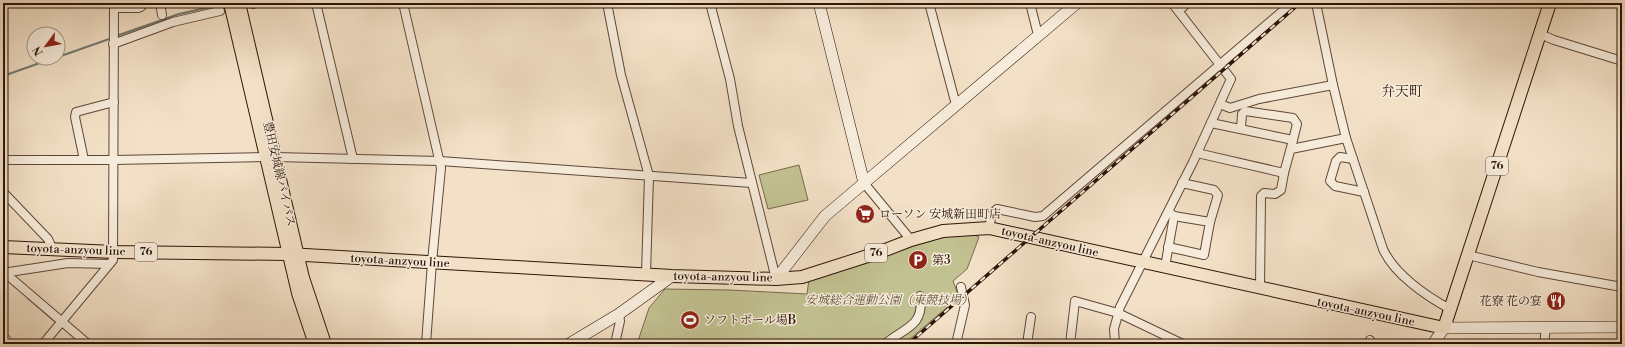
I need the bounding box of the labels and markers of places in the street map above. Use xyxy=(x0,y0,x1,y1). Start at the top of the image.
supermarket icon: ローソン 安城新田町店 xyxy=(854,203,876,225)
place label: ローソン 安城新田町店 xyxy=(879,207,1001,222)
parking icon: 第3 xyxy=(907,249,929,271)
place label: 第3 xyxy=(932,253,951,268)
restaurant icon: 花寮 花の宴 xyxy=(1545,290,1567,312)
place label: 花寮 花の宴 xyxy=(1480,294,1542,309)
sports icon: ソフトボール場B xyxy=(679,309,701,331)
place label: ソフトボール場B xyxy=(704,313,796,328)

